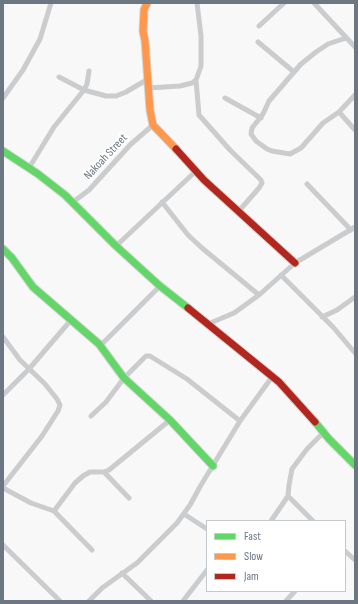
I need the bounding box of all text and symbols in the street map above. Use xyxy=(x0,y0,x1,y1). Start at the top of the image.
street label: Nakoah Street xyxy=(81,131,131,183)
legend xyxy=(206,520,346,592)
text: Fast xyxy=(244,529,261,544)
text: Slow xyxy=(244,549,263,564)
text: Jam xyxy=(244,569,259,584)

